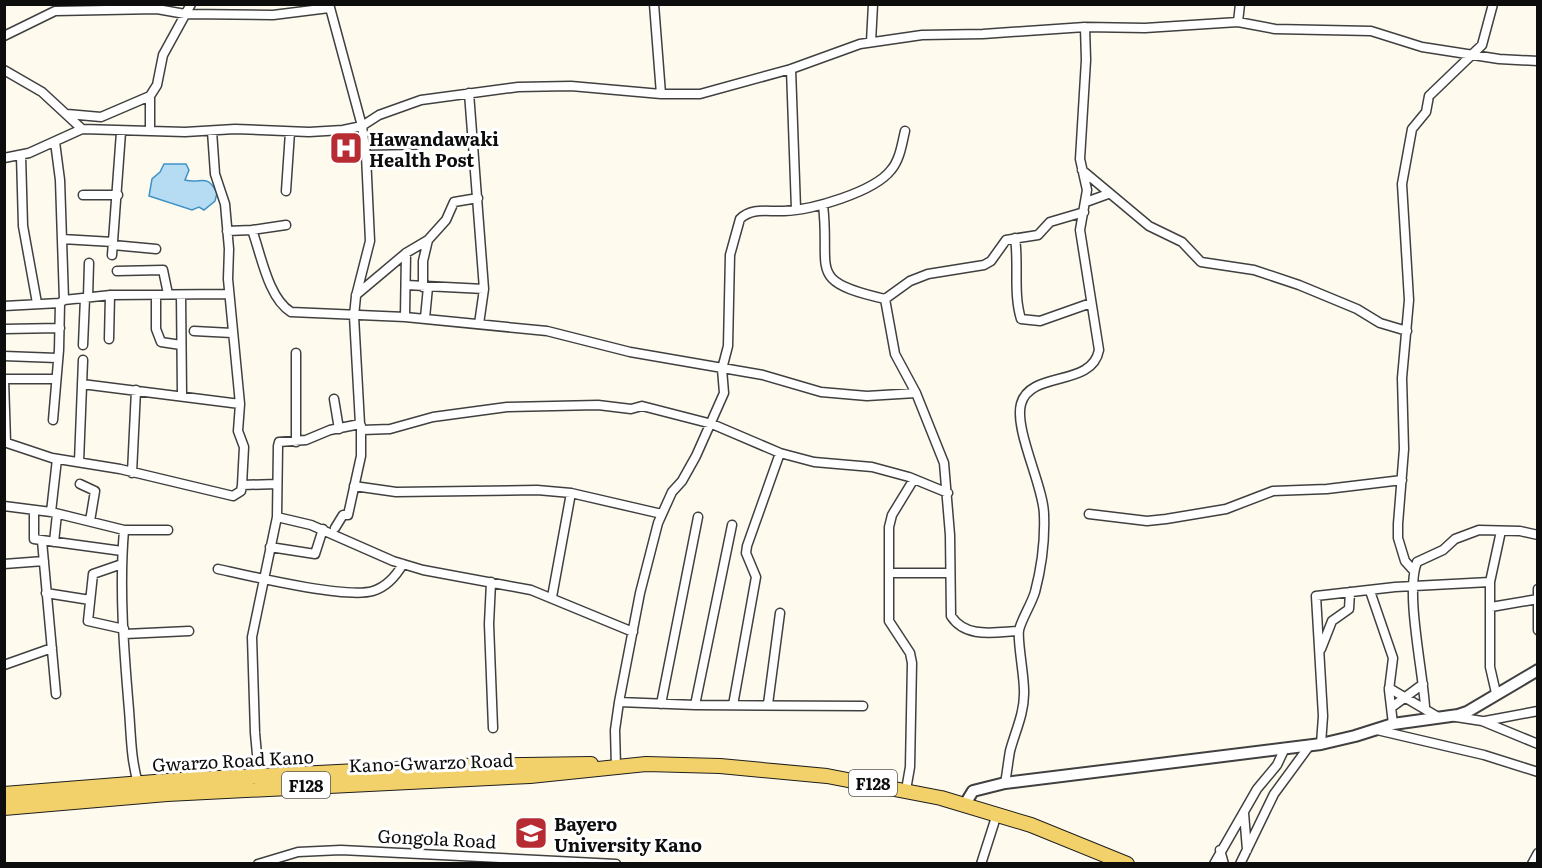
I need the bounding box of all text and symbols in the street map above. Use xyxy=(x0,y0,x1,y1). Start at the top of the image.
place label: Hawandawaki Health Post xyxy=(369,125,499,173)
hospital icon: Hawandawaki Health Post xyxy=(328,130,364,166)
street label: Gwarzo Road Kano xyxy=(151,742,315,778)
street label: Kano-Gwarzo Road xyxy=(348,746,514,778)
road number: F128 xyxy=(849,770,897,796)
road number: F128 xyxy=(282,772,330,798)
place label: Bayero University Kano xyxy=(554,810,702,858)
school or university icon: Bayero University Kano xyxy=(513,815,549,851)
street label: Gongola Road xyxy=(377,821,497,855)

